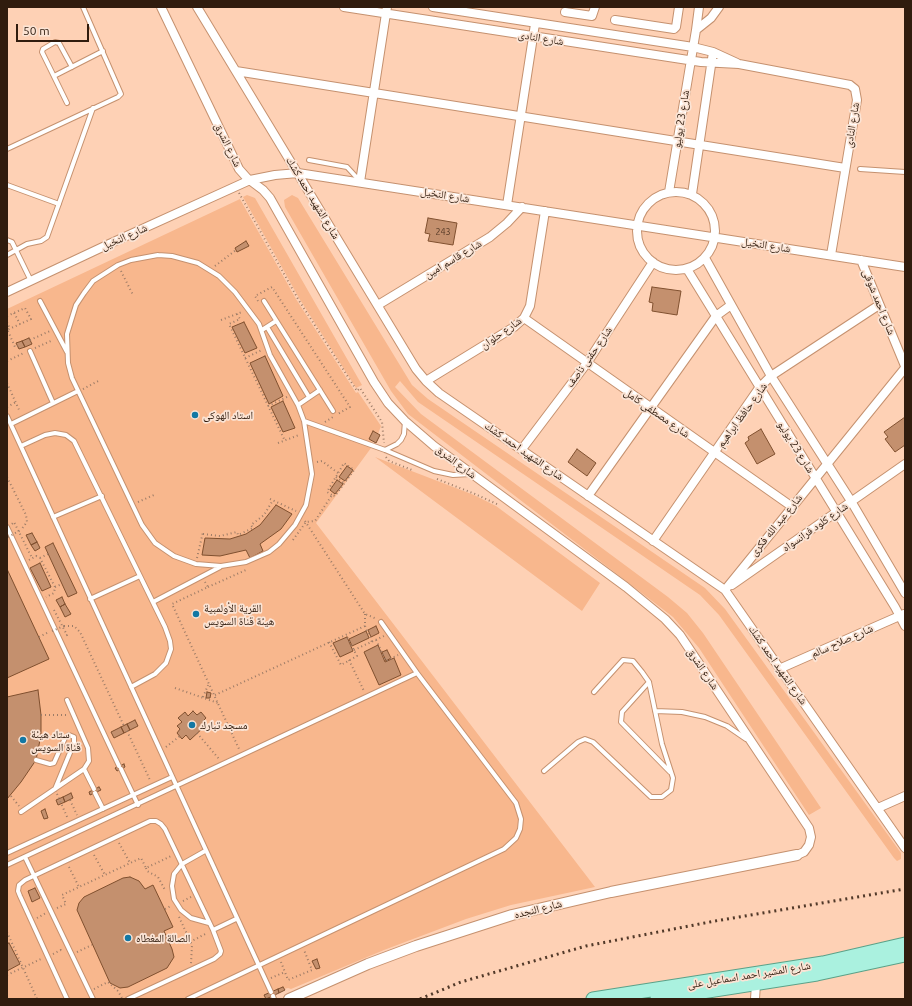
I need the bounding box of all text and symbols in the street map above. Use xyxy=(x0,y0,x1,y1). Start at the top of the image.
scale bar xyxy=(18,16,91,42)
text: 50 m xyxy=(23,24,50,37)
street label: شارع النادى xyxy=(517,28,565,48)
street label: شارع 23 يوليو xyxy=(670,89,692,149)
street label: شارع النادى xyxy=(842,101,862,149)
street label: شارع الشرق xyxy=(212,121,244,169)
street label: شارع الشهيد احمد كشك xyxy=(283,155,343,241)
street label: شارع النخيل xyxy=(420,185,470,205)
street label: شارع النخيل xyxy=(99,221,149,253)
house number: 243 xyxy=(435,227,451,237)
street label: شارع النخيل xyxy=(741,235,791,255)
street label: شارع قاسم امين xyxy=(422,237,484,281)
street label: شارع احمد شوقى xyxy=(860,267,898,337)
street label: شارع حلوان xyxy=(478,314,524,352)
street label: شارع حفنى ناصف xyxy=(563,324,615,390)
street label: شارع حافظ ابراهيم xyxy=(714,380,770,450)
street label: شارع مصطفى كامل xyxy=(622,385,692,441)
place label: استاد الهوكى xyxy=(203,408,253,422)
marker: استاد الهوكى xyxy=(190,410,200,420)
street label: شارع الشهيد احمد كشك xyxy=(482,419,566,483)
street label: شارع 23 يوليو xyxy=(775,419,817,475)
street label: شارع الشرق xyxy=(433,443,479,481)
street label: شارع عبد الله فكرى xyxy=(747,491,805,559)
street label: شارع كلود فرانسواه xyxy=(780,499,850,555)
place label: القرية الأولمبية هيئة قناة السويس xyxy=(204,601,274,627)
marker: القرية الأولمبية هيئة قناة السويس xyxy=(191,609,201,619)
street label: شارع صلاح سالم xyxy=(809,621,875,661)
street label: شارع الشهيد احمد كشك xyxy=(746,623,810,707)
street label: شارع الشرق xyxy=(684,646,722,692)
place label: مسجد تبارك xyxy=(200,718,248,732)
marker: مسجد تبارك xyxy=(187,720,197,730)
place label: ستاد هيئة قناة السويس xyxy=(31,727,81,753)
marker: ستاد هيئة قناة السويس xyxy=(18,735,28,745)
street label: شارع النجده xyxy=(513,897,563,921)
place label: الصالة المغطاه xyxy=(136,931,190,945)
marker: الصالة المغطاه xyxy=(123,933,133,943)
street label: شارع المشير احمد اسماعيل على xyxy=(686,959,812,991)

